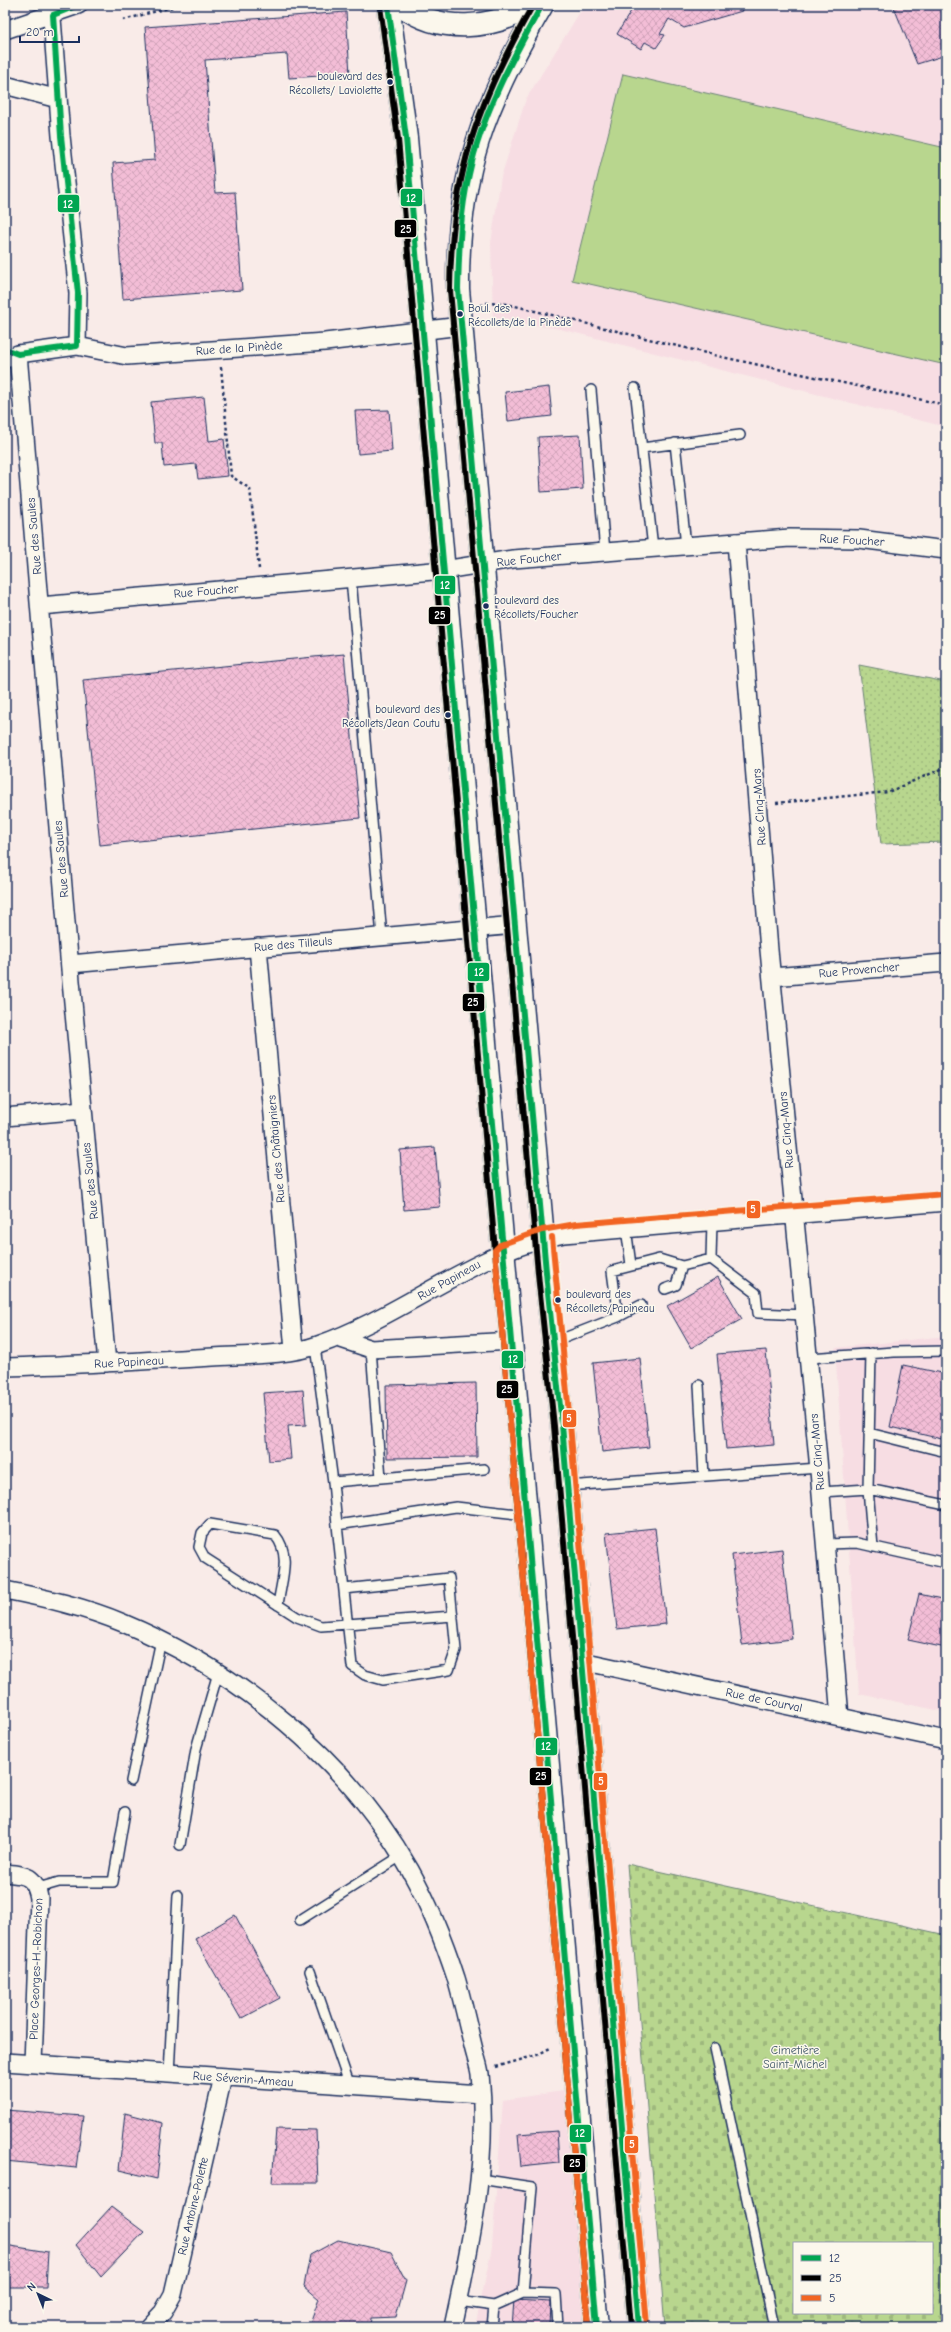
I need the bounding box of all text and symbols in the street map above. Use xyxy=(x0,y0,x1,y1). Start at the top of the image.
scale bar xyxy=(20,18,79,44)
text: 20 m xyxy=(26,25,54,39)
place label: boulevard des Récollets/ Laviolette xyxy=(289,70,382,97)
marker: boulevard des Récollets/ Laviolette xyxy=(385,77,395,87)
line badge: 12 xyxy=(400,188,423,207)
text: 12 xyxy=(406,192,416,205)
line badge: 12 xyxy=(57,194,80,213)
text: 12 xyxy=(63,198,73,211)
line badge: 25 xyxy=(394,219,417,238)
text: 25 xyxy=(400,223,412,236)
place label: Boul. des Récollets/de la Pinède xyxy=(468,302,572,329)
marker: Boul. des Récollets/de la Pinède xyxy=(455,309,465,319)
street label: Rue de la Pinède xyxy=(195,338,283,358)
street label: Rue des Saules xyxy=(24,497,44,575)
street label: Rue Foucher xyxy=(819,531,885,549)
street label: Rue Foucher xyxy=(496,549,562,569)
line badge: 12 xyxy=(434,575,456,595)
text: 12 xyxy=(440,579,450,592)
street label: Rue Foucher xyxy=(173,581,239,601)
place label: boulevard des Récollets/Foucher xyxy=(494,594,579,621)
marker: boulevard des Récollets/Foucher xyxy=(481,601,491,611)
line badge: 25 xyxy=(428,606,451,625)
text: 25 xyxy=(434,609,446,622)
place label: boulevard des Récollets/Jean Coutu xyxy=(342,703,440,730)
marker: boulevard des Récollets/Jean Coutu xyxy=(443,710,453,720)
street label: Rue Cinq-Mars xyxy=(749,768,769,846)
street label: Rue des Saules xyxy=(51,820,71,898)
street label: Rue des Tilleuls xyxy=(253,934,333,954)
street label: Rue Provencher xyxy=(818,959,900,981)
line badge: 12 xyxy=(467,962,490,982)
text: 12 xyxy=(474,966,484,979)
line badge: 25 xyxy=(462,993,485,1012)
text: 25 xyxy=(467,996,479,1009)
street label: Rue Cinq-Mars xyxy=(776,1091,796,1169)
street label: Rue des Châtaigniers xyxy=(264,1095,288,1203)
street label: Rue des Saules xyxy=(79,1142,101,1220)
line badge: 5 xyxy=(746,1200,761,1219)
text: 5 xyxy=(750,1203,756,1216)
street label: Rue Papineau xyxy=(415,1257,483,1303)
place label: boulevard des Récollets/Papineau xyxy=(566,1288,655,1315)
marker: boulevard des Récollets/Papineau xyxy=(553,1295,563,1305)
line badge: 12 xyxy=(501,1350,524,1369)
street label: Rue Papineau xyxy=(94,1353,164,1371)
text: 12 xyxy=(508,1353,518,1366)
line badge: 25 xyxy=(496,1380,519,1399)
text: 25 xyxy=(501,1383,513,1396)
line badge: 5 xyxy=(562,1409,577,1428)
text: 5 xyxy=(566,1412,572,1425)
street label: Rue Cinq-Mars xyxy=(807,1413,827,1491)
street label: Rue de Courval xyxy=(724,1685,804,1715)
line badge: 12 xyxy=(535,1737,558,1756)
text: 12 xyxy=(541,1740,551,1753)
line badge: 25 xyxy=(529,1767,552,1786)
text: 25 xyxy=(535,1770,547,1783)
line badge: 5 xyxy=(593,1772,608,1791)
text: 5 xyxy=(598,1775,604,1788)
street label: Place Georges-H.-Robichon xyxy=(27,1898,45,2040)
park label: Cimetière Saint-Michel xyxy=(763,2043,827,2071)
street label: Rue Séverin-Ameau xyxy=(192,2068,294,2090)
line badge: 12 xyxy=(569,2124,592,2143)
text: 12 xyxy=(575,2127,585,2140)
line badge: 5 xyxy=(624,2135,639,2154)
text: 5 xyxy=(629,2138,635,2151)
line badge: 25 xyxy=(563,2154,586,2173)
street label: Rue Antoine-Polette xyxy=(175,2156,211,2256)
text: 25 xyxy=(569,2157,581,2170)
legend xyxy=(793,2242,933,2314)
text: 12 xyxy=(829,2251,840,2265)
text: 25 xyxy=(829,2271,842,2285)
north arrow xyxy=(18,2274,58,2314)
text: N xyxy=(24,2280,39,2294)
text: 5 xyxy=(829,2291,836,2305)

